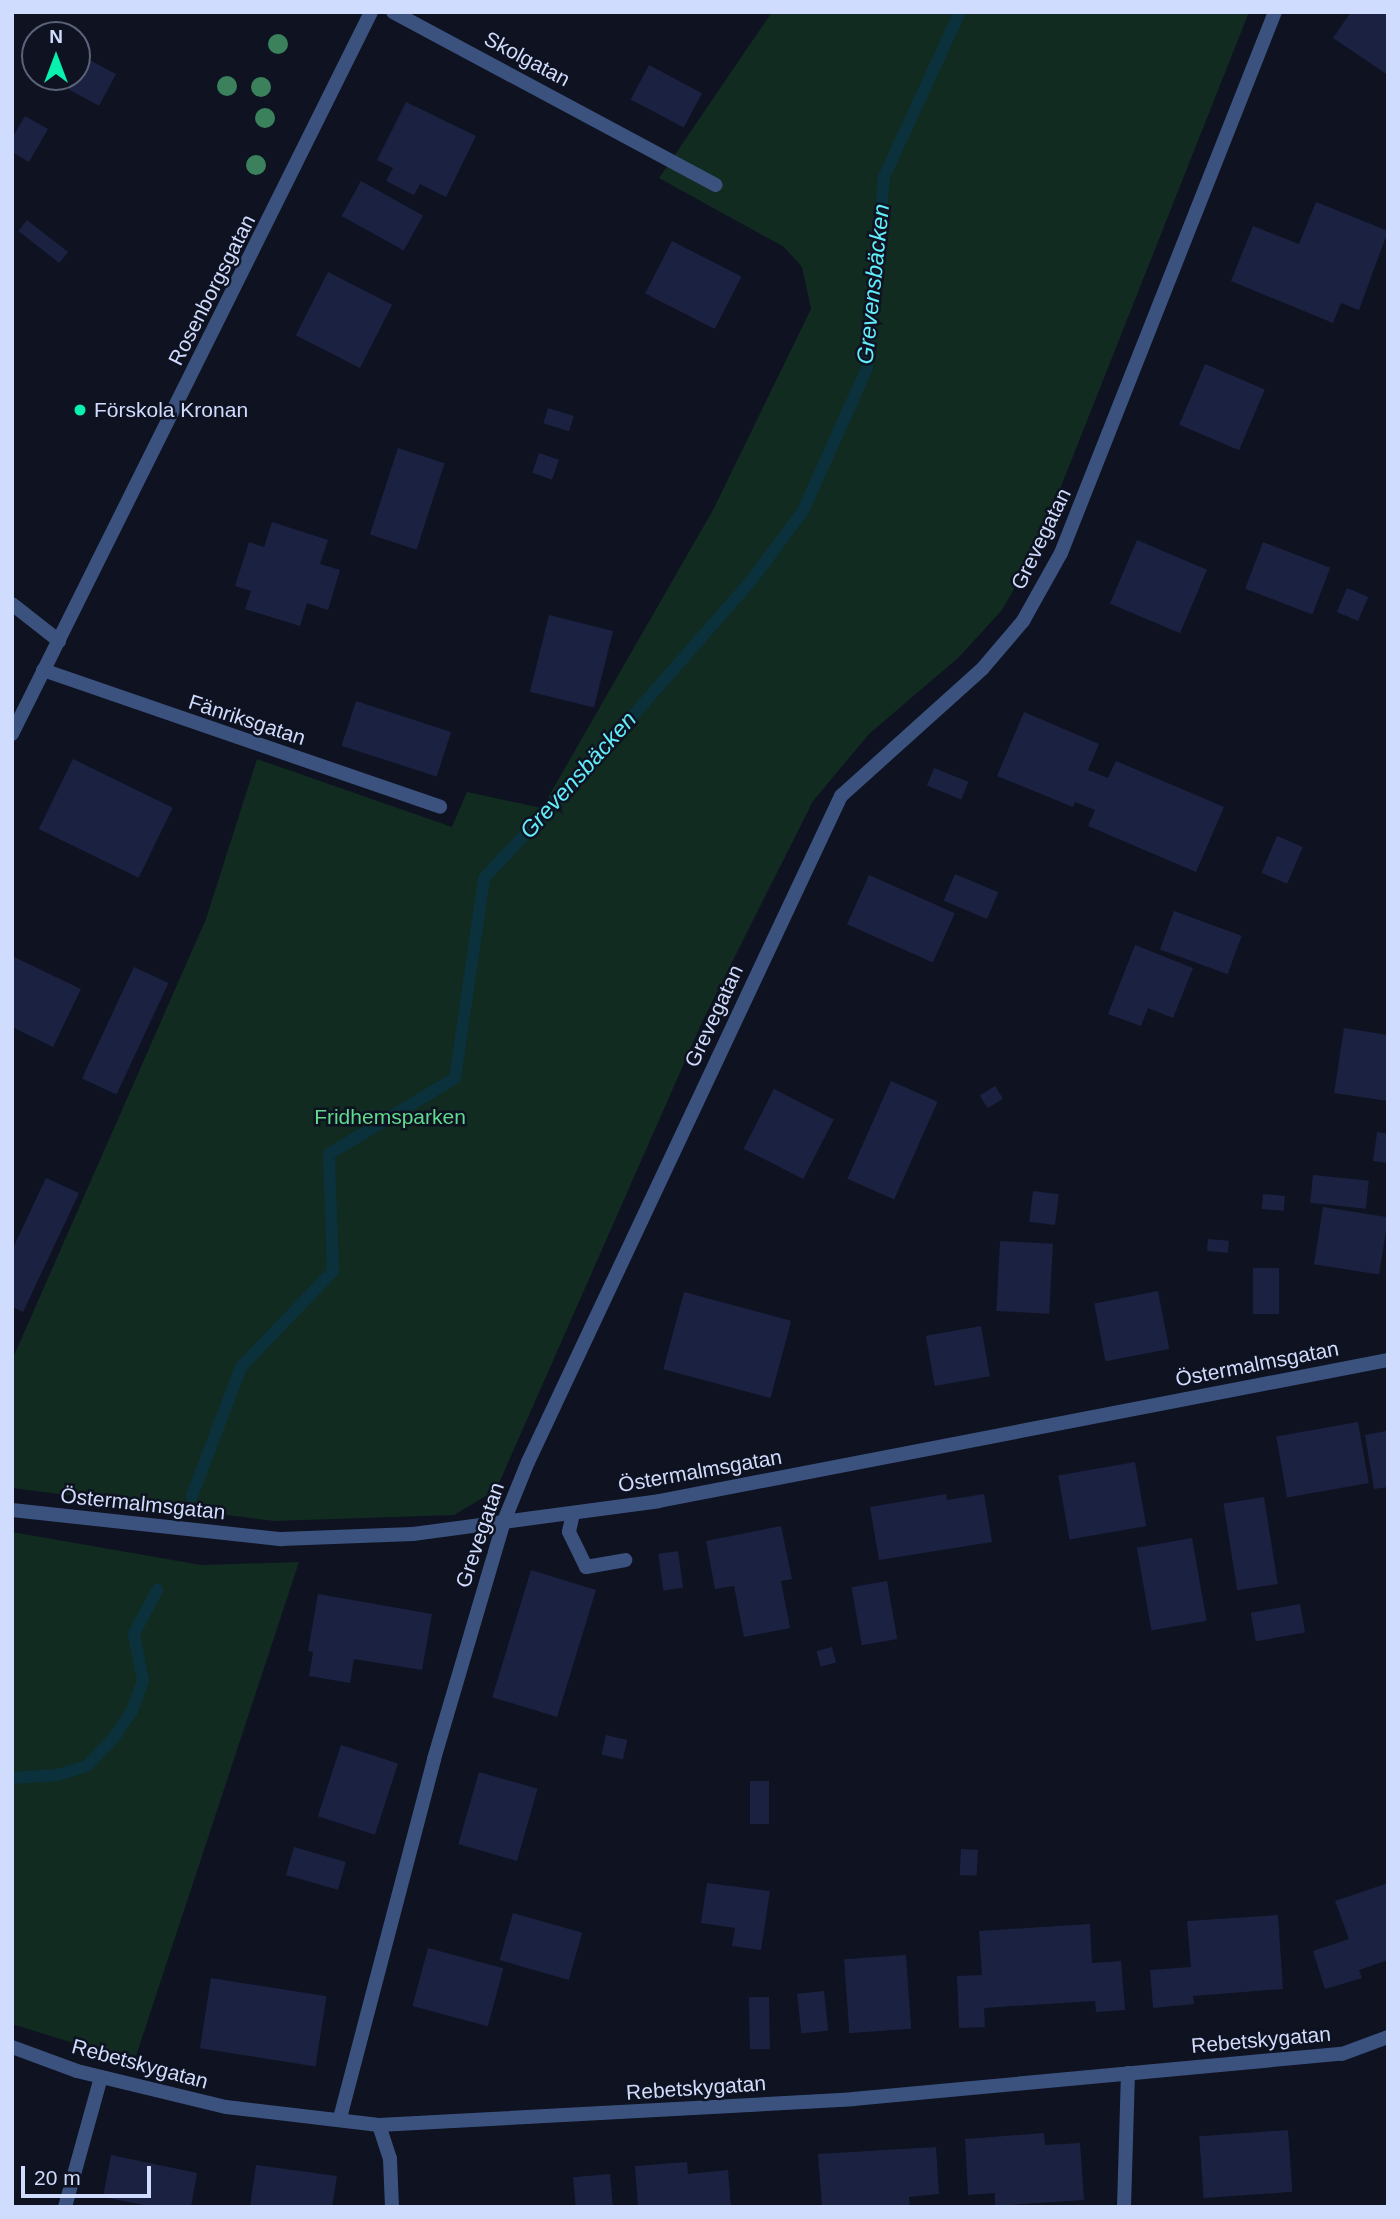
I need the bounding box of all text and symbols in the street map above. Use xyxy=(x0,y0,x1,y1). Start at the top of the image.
north arrow xyxy=(21,21,91,91)
text: N xyxy=(49,26,63,47)
street label: Skolgatan xyxy=(480,26,574,92)
water label: Grevensbäcken xyxy=(851,202,895,366)
street label: Rosenborgsgatan xyxy=(163,210,261,370)
place label: Förskola Kronan xyxy=(94,397,248,423)
marker: Förskola Kronan xyxy=(72,402,88,418)
street label: Grevegatan xyxy=(1006,484,1076,594)
street label: Fänriksgatan xyxy=(185,689,309,751)
water label: Grevensbäcken xyxy=(514,706,642,844)
street label: Grevegatan xyxy=(679,961,749,1071)
park label: Fridhemsparken xyxy=(314,1104,466,1130)
street label: Östermalmsgatan xyxy=(1173,1336,1341,1392)
street label: Östermalmsgatan xyxy=(616,1444,784,1498)
street label: Grevegatan xyxy=(450,1479,510,1591)
street label: Östermalmsgatan xyxy=(59,1483,227,1525)
street label: Rebetskygatan xyxy=(1190,2021,1332,2059)
street label: Rebetskygatan xyxy=(69,2034,211,2094)
street label: Rebetskygatan xyxy=(625,2071,767,2105)
scale bar xyxy=(24,2152,154,2196)
text: 20 m xyxy=(34,2166,81,2189)

